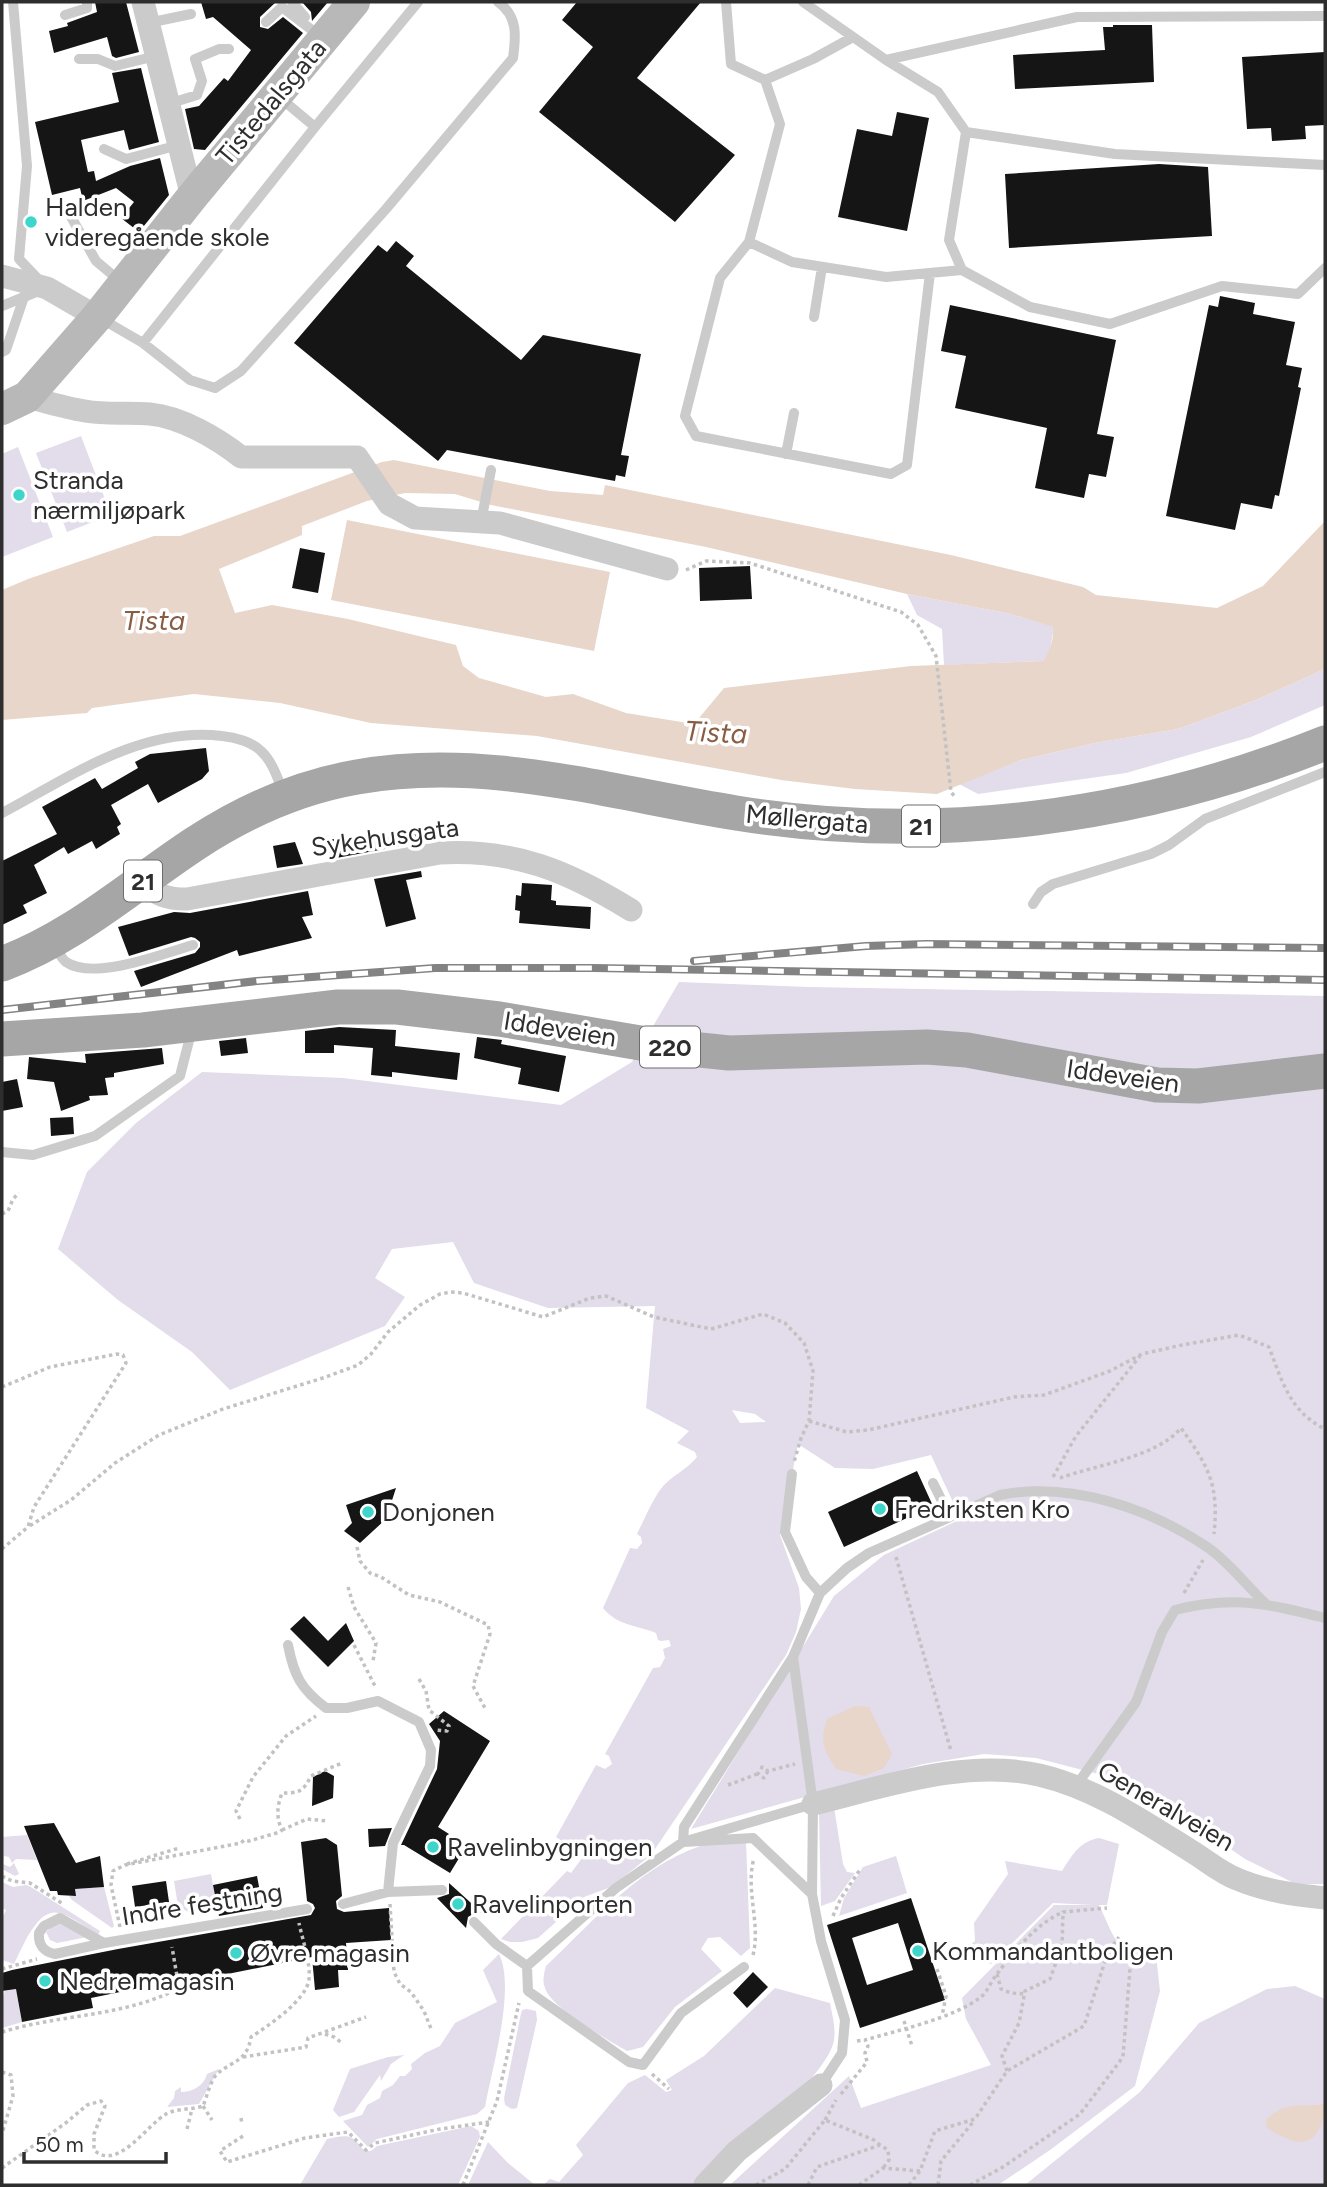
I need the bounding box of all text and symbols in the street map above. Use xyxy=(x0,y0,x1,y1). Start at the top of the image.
street label: Tistedalsgata xyxy=(209,33,333,171)
place label: Halden videregående skole xyxy=(45,191,269,253)
marker: Halden videregående skole xyxy=(23,214,39,230)
place label: Stranda nærmiljøpark xyxy=(33,464,185,526)
marker: Stranda nærmiljøpark xyxy=(11,487,27,503)
water label: Tista xyxy=(123,603,185,637)
water label: Tista xyxy=(684,713,748,751)
street label: Møllergata xyxy=(744,798,870,840)
road number: 21 xyxy=(902,806,940,846)
street label: Sykehusgata xyxy=(309,811,461,863)
road number: 21 xyxy=(124,860,162,902)
street label: Iddeveien xyxy=(501,1004,619,1054)
road number: 220 xyxy=(640,1027,700,1068)
street label: Iddeveien xyxy=(1065,1052,1181,1100)
place label: Fredriksten Kro xyxy=(894,1493,1070,1525)
place label: Donjonen xyxy=(382,1496,495,1528)
marker: Fredriksten Kro xyxy=(872,1501,888,1517)
marker: Donjonen xyxy=(360,1504,376,1520)
street label: Generalveien xyxy=(1092,1754,1240,1858)
place label: Ravelinbygningen xyxy=(447,1831,653,1863)
marker: Ravelinbygningen xyxy=(425,1839,441,1855)
street label: Indre festning xyxy=(119,1876,285,1932)
place label: Ravelinporten xyxy=(472,1888,633,1920)
marker: Ravelinporten xyxy=(450,1896,466,1912)
place label: Kommandantboligen xyxy=(932,1935,1174,1967)
place label: Øvre magasin xyxy=(250,1937,410,1969)
marker: Kommandantboligen xyxy=(910,1943,926,1959)
marker: Øvre magasin xyxy=(228,1945,244,1961)
place label: Nedre magasin xyxy=(59,1965,235,1997)
marker: Nedre magasin xyxy=(37,1973,53,1989)
scale bar xyxy=(24,2120,166,2164)
text: 50 m xyxy=(35,2132,84,2157)

